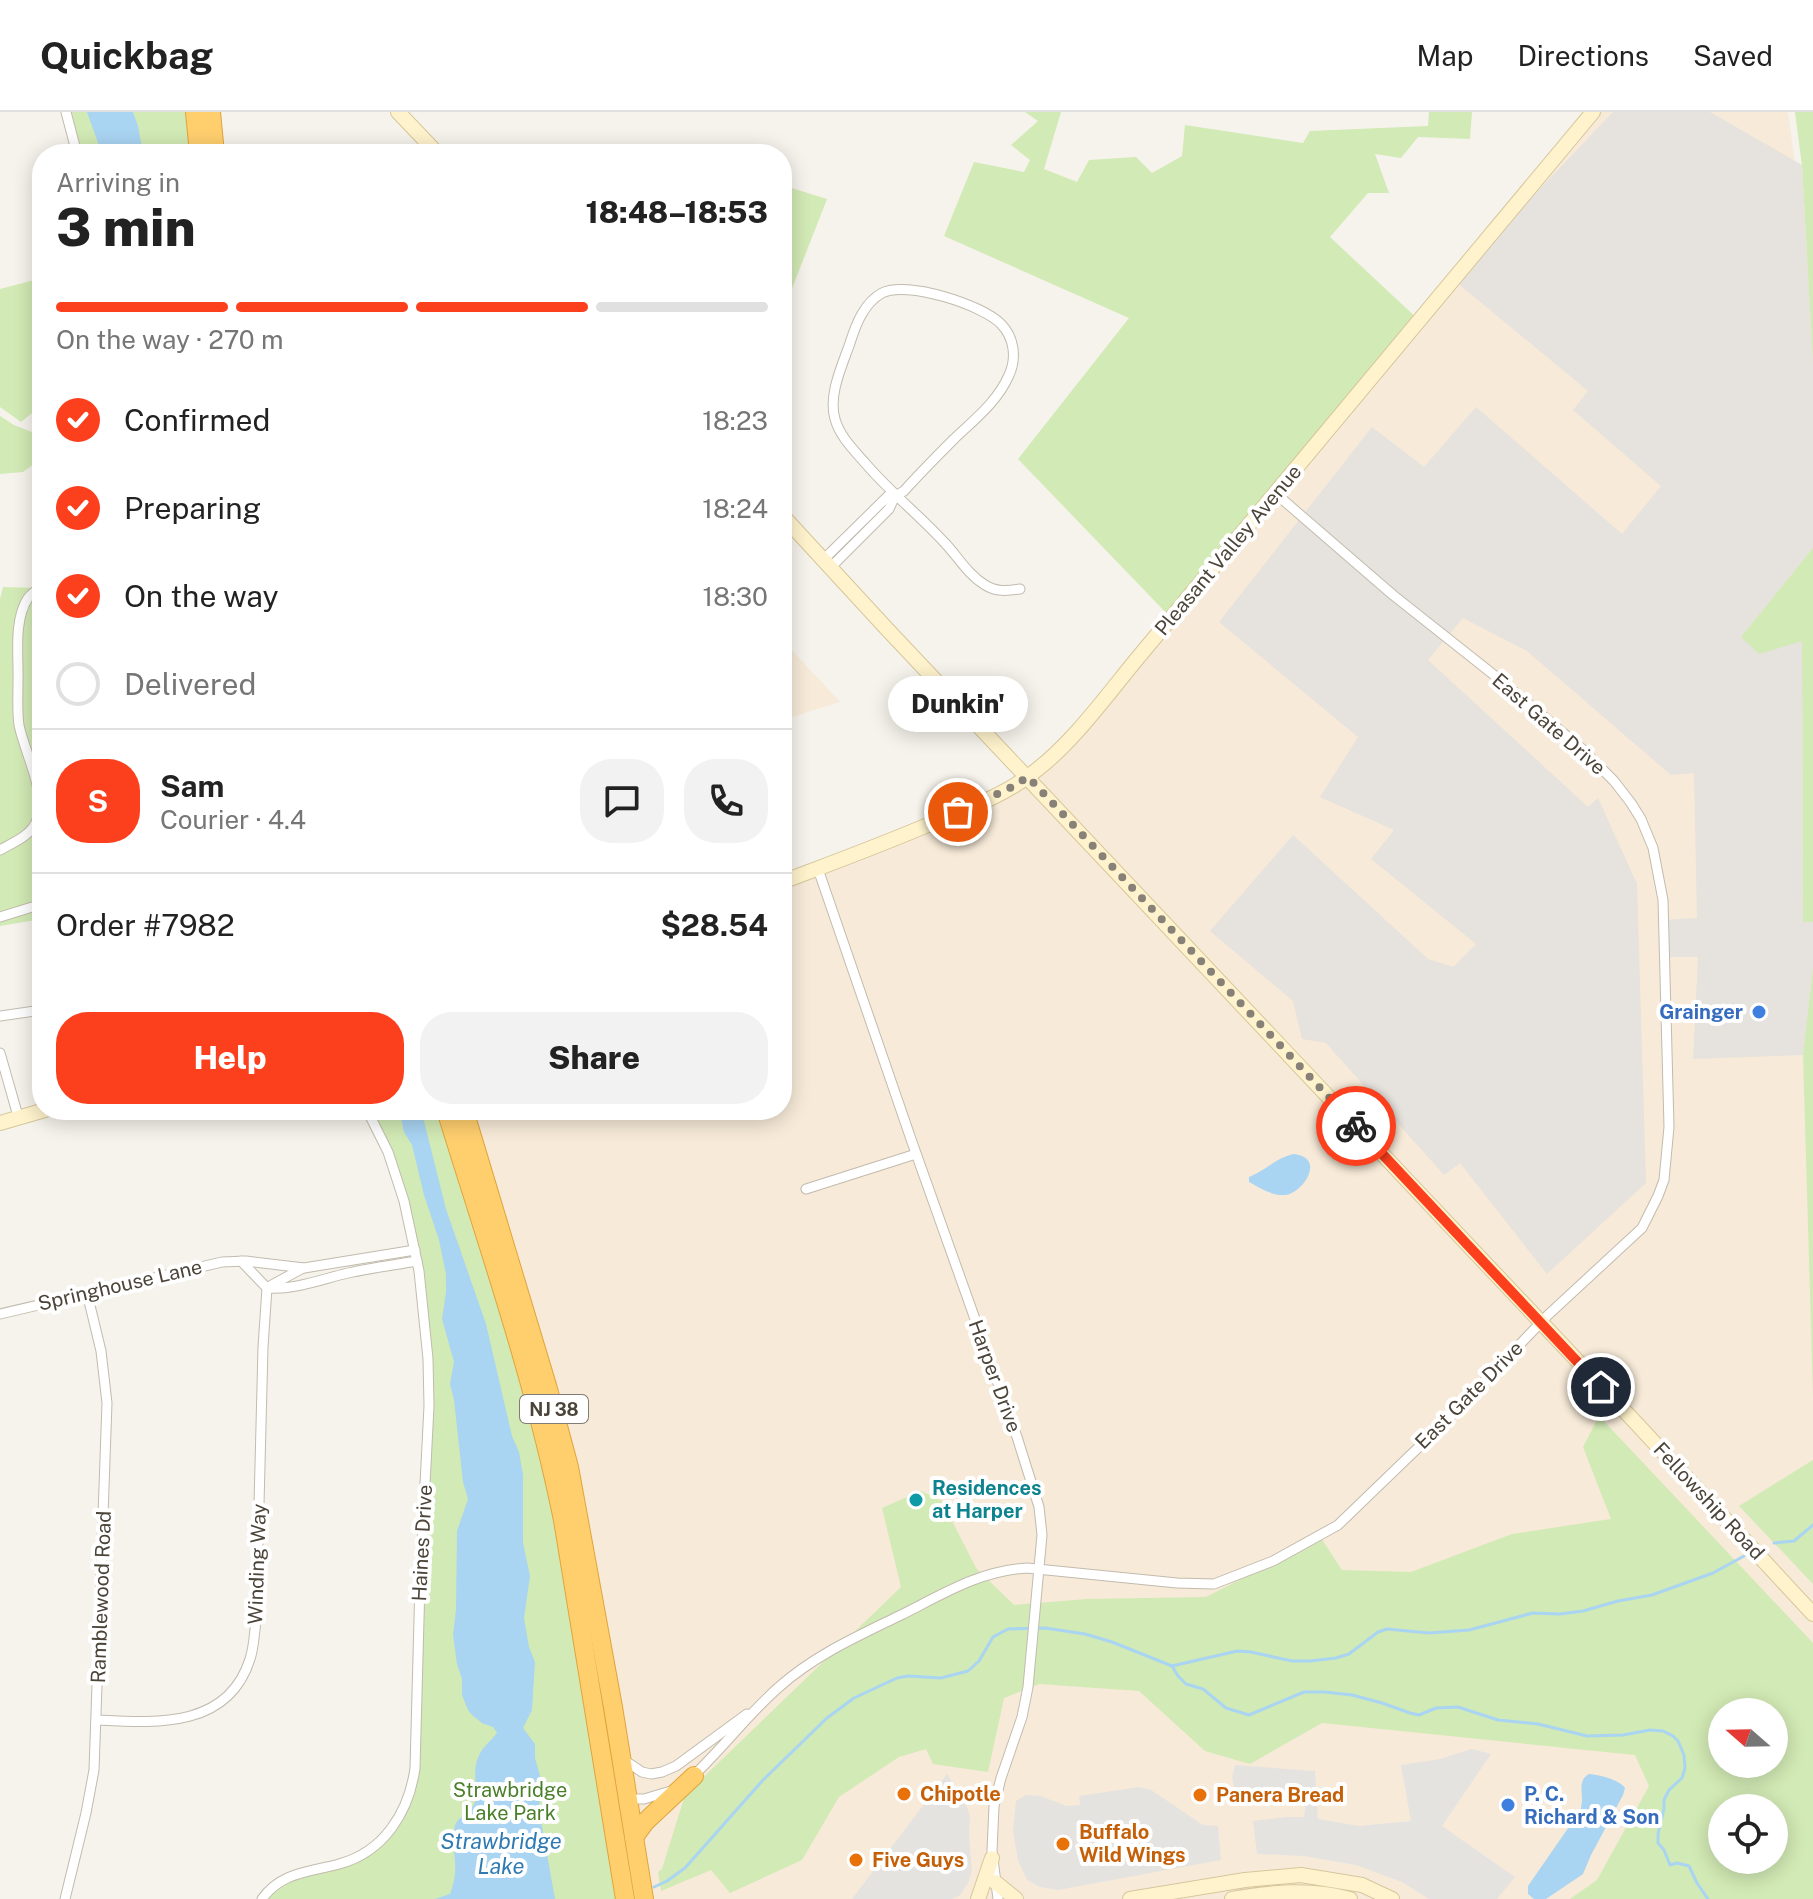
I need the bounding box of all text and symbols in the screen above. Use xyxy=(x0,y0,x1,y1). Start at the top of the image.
text: Quickbag xyxy=(40,33,213,78)
text: Map xyxy=(1417,39,1473,72)
text: Directions xyxy=(1517,39,1649,72)
text: Saved xyxy=(1693,39,1773,72)
text: Arriving in xyxy=(56,167,180,198)
text: 18:48–18:53 xyxy=(586,194,768,230)
text: 3 min xyxy=(56,197,196,258)
text: On the way · 270 m xyxy=(56,324,284,355)
icon: check xyxy=(56,398,100,442)
text: Confirmed xyxy=(124,402,270,438)
text: 18:23 xyxy=(702,405,768,436)
street label: Pleasant Valley Avenue xyxy=(1150,460,1306,640)
icon: check xyxy=(56,486,100,530)
text: Preparing xyxy=(124,490,261,526)
text: 18:24 xyxy=(702,493,768,524)
icon: check xyxy=(56,574,100,618)
text: On the way xyxy=(124,578,278,614)
text: 18:30 xyxy=(703,581,768,612)
text: Delivered xyxy=(124,666,256,702)
street label: East Gate Drive xyxy=(1487,668,1611,780)
callout: Dunkin' xyxy=(888,676,1028,732)
text: Dunkin' xyxy=(911,688,1005,719)
button: chat xyxy=(580,759,664,843)
button: phone xyxy=(684,759,768,843)
text: Sam xyxy=(160,768,224,804)
pin xyxy=(924,778,992,846)
text: S xyxy=(88,783,108,819)
icon: bag xyxy=(936,790,980,834)
text: Courier · 4.4 xyxy=(160,804,306,835)
text: Order #7982 xyxy=(56,907,235,943)
text: $28.54 xyxy=(660,907,768,943)
place label: Grainger xyxy=(1659,1000,1743,1024)
marker: Grainger xyxy=(1750,1003,1768,1021)
button: Help xyxy=(56,1012,404,1104)
button: Share xyxy=(420,1012,768,1104)
courier xyxy=(1316,1086,1396,1166)
icon: bike xyxy=(1334,1104,1378,1148)
street label: Springhouse Lane xyxy=(35,1254,205,1316)
street label: Harper Drive xyxy=(964,1316,1026,1436)
street label: East Gate Drive xyxy=(1410,1336,1528,1454)
pin xyxy=(1567,1353,1635,1421)
icon: home xyxy=(1579,1365,1623,1409)
road number: NJ 38 xyxy=(520,1395,588,1423)
street label: Fellowship Road xyxy=(1649,1437,1769,1565)
place label: Residences at Harper xyxy=(932,1476,1041,1523)
street label: Haines Drive xyxy=(407,1484,437,1602)
marker: Residences at Harper xyxy=(907,1491,925,1509)
street label: Winding Way xyxy=(243,1503,271,1625)
street label: Ramblewood Road xyxy=(86,1510,116,1684)
north arrow xyxy=(1708,1698,1788,1778)
map controls xyxy=(1708,1698,1788,1874)
park label: Strawbridge Lake Park xyxy=(453,1778,567,1825)
place label: Chipotle xyxy=(920,1782,1001,1806)
place label: P. C. Richard & Son xyxy=(1524,1782,1659,1829)
place label: Panera Bread xyxy=(1216,1783,1344,1807)
marker: Chipotle xyxy=(895,1785,913,1803)
marker: Panera Bread xyxy=(1191,1786,1209,1804)
button: locate xyxy=(1708,1794,1788,1874)
marker: P. C. Richard & Son xyxy=(1499,1796,1517,1814)
place label: Buffalo Wild Wings xyxy=(1079,1820,1186,1867)
water label: Strawbridge Lake xyxy=(440,1828,562,1879)
marker: Buffalo Wild Wings xyxy=(1054,1835,1072,1853)
place label: Five Guys xyxy=(872,1848,964,1872)
marker: Five Guys xyxy=(847,1851,865,1869)

